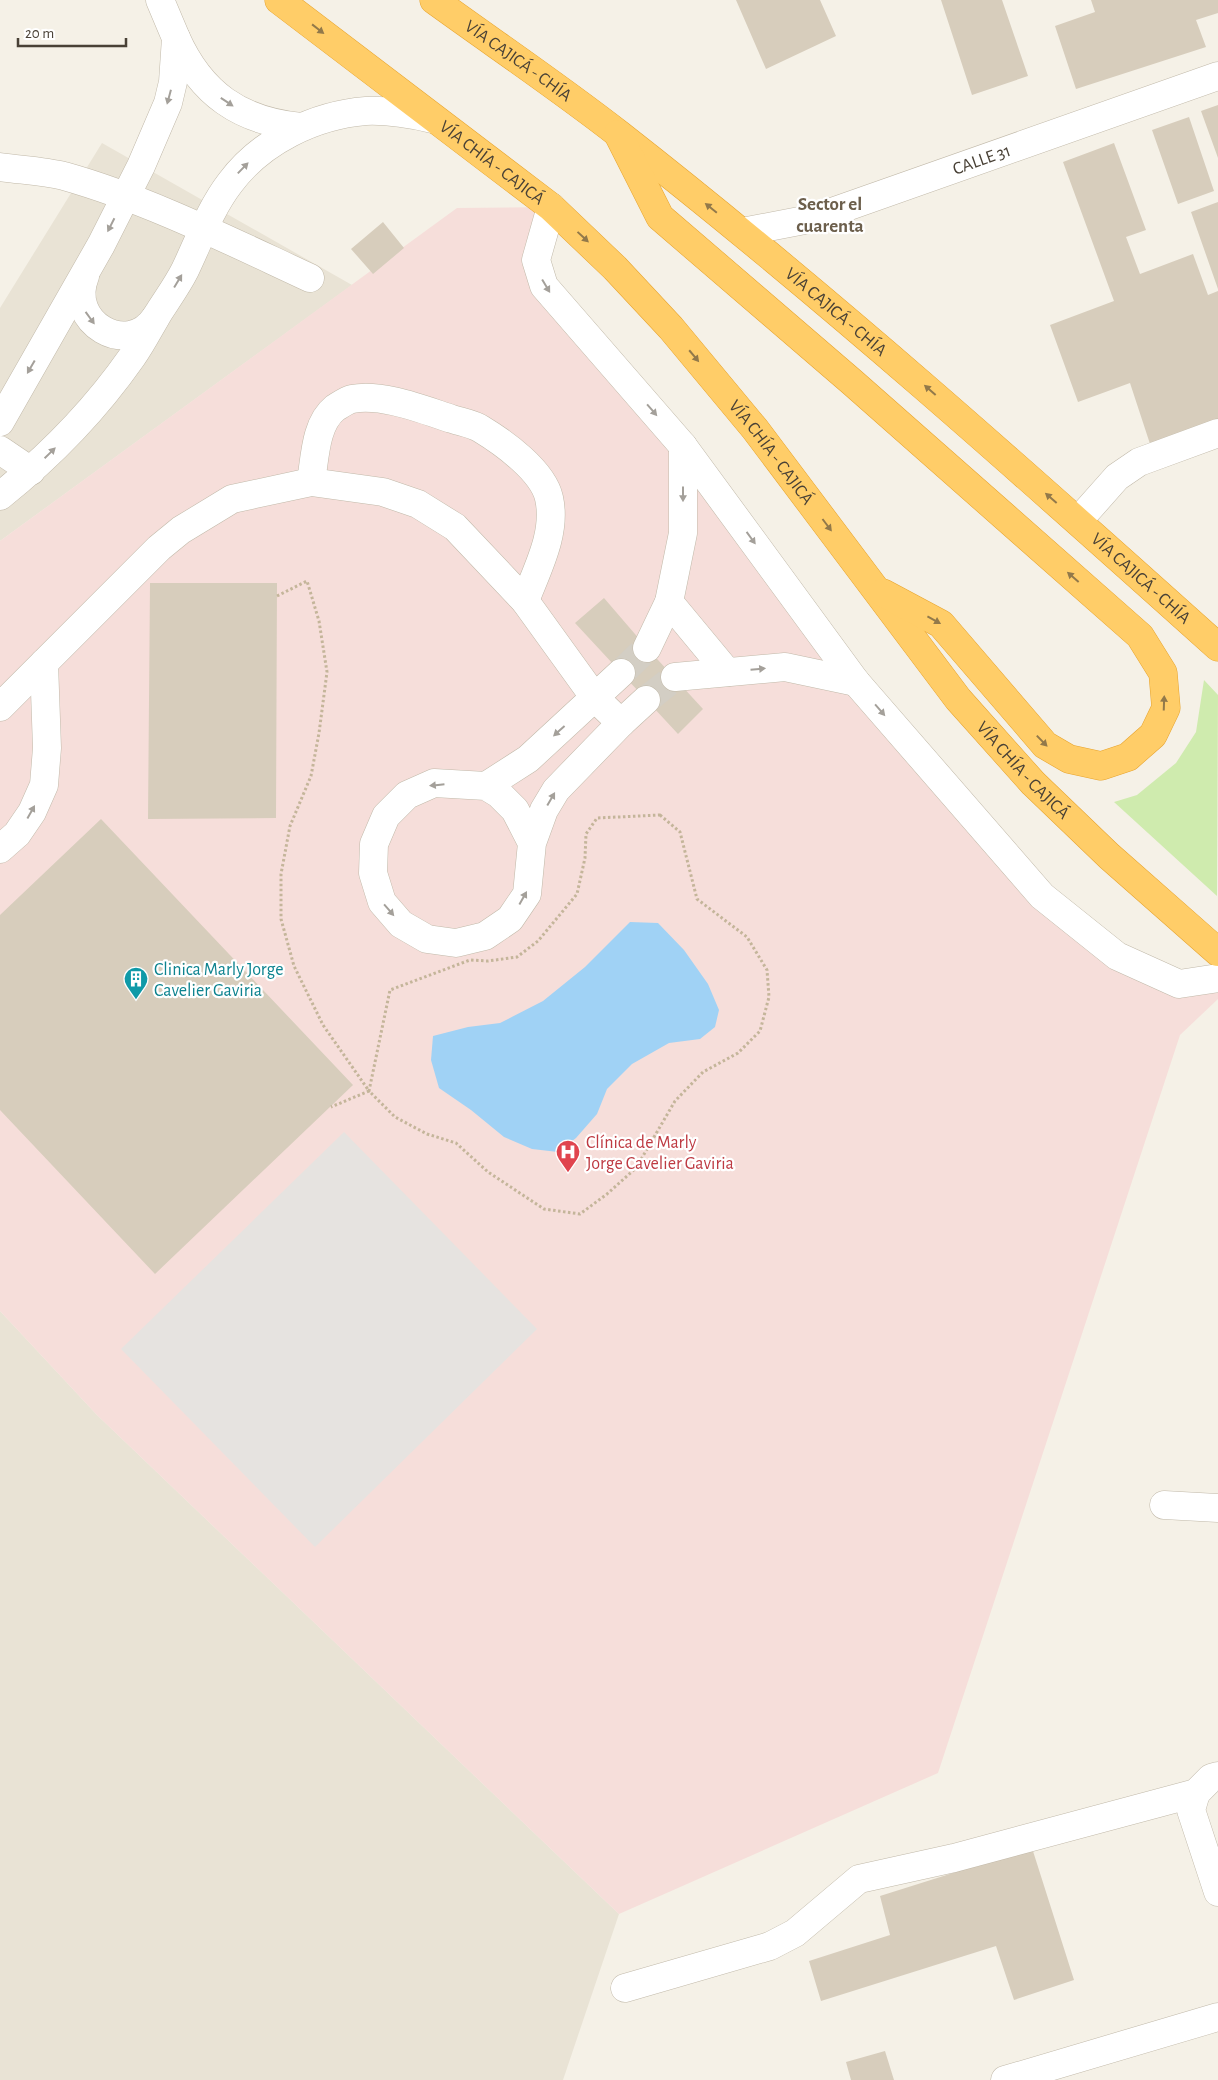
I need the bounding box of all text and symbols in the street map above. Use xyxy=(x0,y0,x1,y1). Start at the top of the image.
scale bar xyxy=(18,15,125,47)
street label: VÍA CAJICÁ - CHÍA xyxy=(461,17,575,106)
one-way arrow xyxy=(311,24,325,34)
text: 20 m xyxy=(25,26,54,41)
one-way arrow xyxy=(165,90,173,105)
one-way arrow xyxy=(220,98,233,107)
street label: VÍA CHÍA - CAJICÁ xyxy=(436,118,550,209)
street label: CALLE 31 xyxy=(951,142,1013,179)
one-way arrow xyxy=(237,162,249,174)
district label: Sector el cuarenta xyxy=(796,195,864,236)
one-way arrow xyxy=(704,202,717,213)
one-way arrow xyxy=(107,218,115,233)
one-way arrow xyxy=(577,231,589,243)
street label: VÍA CAJICÁ - CHÍA xyxy=(781,265,890,360)
one-way arrow xyxy=(174,275,183,288)
one-way arrow xyxy=(542,280,551,293)
one-way arrow xyxy=(85,311,95,325)
one-way arrow xyxy=(689,349,700,362)
one-way arrow xyxy=(27,361,36,374)
one-way arrow xyxy=(924,384,936,396)
street label: VÍA CHÍA - CAJICÁ xyxy=(725,397,819,509)
one-way arrow xyxy=(646,403,657,416)
one-way arrow xyxy=(44,447,56,459)
one-way arrow xyxy=(679,487,687,503)
one-way arrow xyxy=(1045,492,1058,503)
one-way arrow xyxy=(822,518,832,532)
street label: VÍA CAJICÁ - CHÍA xyxy=(1087,530,1194,628)
one-way arrow xyxy=(746,531,756,545)
one-way arrow xyxy=(1067,571,1079,583)
one-way arrow xyxy=(927,616,940,625)
one-way arrow xyxy=(750,665,766,673)
one-way arrow xyxy=(1161,694,1169,710)
one-way arrow xyxy=(875,703,886,716)
street label: VÍA CHÍA - CAJICÁ xyxy=(973,719,1075,823)
one-way arrow xyxy=(553,725,565,737)
one-way arrow xyxy=(1036,734,1048,746)
one-way arrow xyxy=(429,781,445,789)
one-way arrow xyxy=(547,791,555,806)
one-way arrow xyxy=(27,804,35,819)
one-way arrow xyxy=(519,891,527,906)
one-way arrow xyxy=(383,903,394,916)
place label: Clinica Marly Jorge Cavelier Gaviria xyxy=(154,961,284,1000)
building icon: Clinica Marly Jorge Cavelier Gaviria xyxy=(123,966,149,1000)
place label: Clínica de Marly Jorge Cavelier Gaviria xyxy=(586,1134,734,1173)
hospital icon: Clínica de Marly Jorge Cavelier Gaviria xyxy=(555,1139,581,1173)

